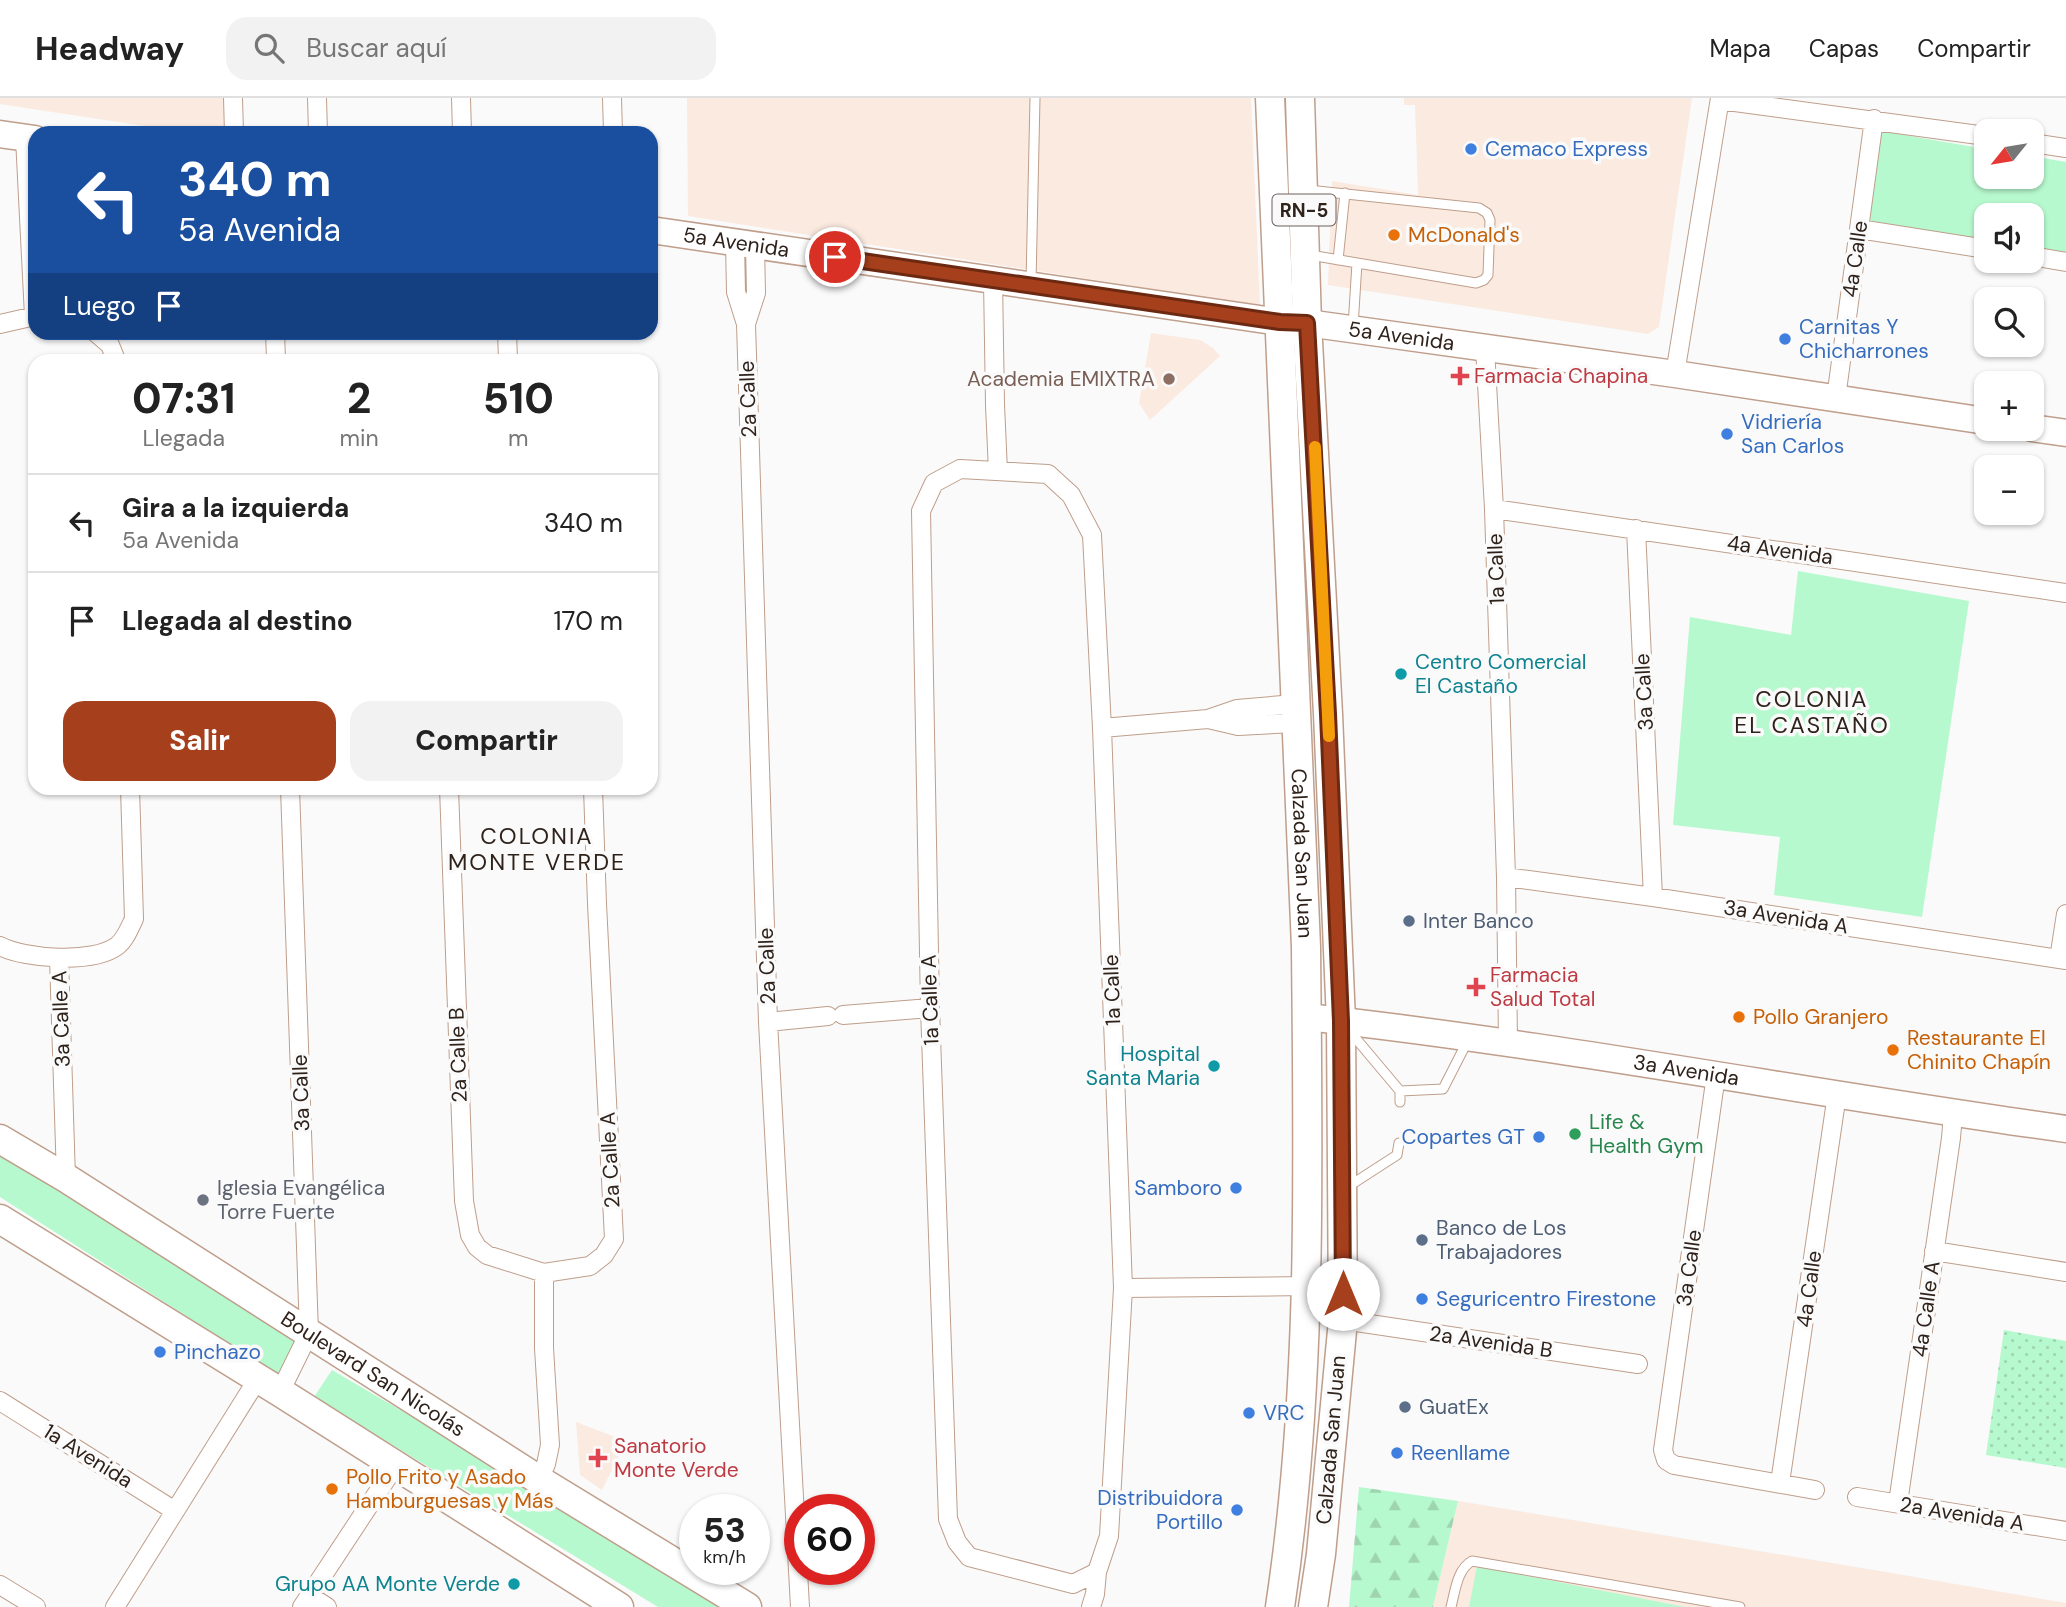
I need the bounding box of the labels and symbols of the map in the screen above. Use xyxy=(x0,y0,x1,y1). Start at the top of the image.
north arrow xyxy=(1974,119,2044,189)
place label: Cemaco Express xyxy=(1485,135,1648,163)
marker: Cemaco Express xyxy=(1463,141,1479,157)
road number: RN-5 xyxy=(1272,194,1336,226)
street label: 4a Calle xyxy=(1836,219,1874,299)
street label: 5a Avenida xyxy=(681,221,791,264)
place label: McDonald's xyxy=(1408,221,1520,249)
pin xyxy=(805,227,865,287)
marker: McDonald's xyxy=(1386,227,1402,243)
place label: Carnitas Y Chicharrones xyxy=(1799,313,1929,365)
street label: 5a Avenida xyxy=(1347,315,1456,357)
marker: Carnitas Y Chicharrones xyxy=(1777,331,1793,347)
street label: 2a Calle xyxy=(733,360,763,438)
place label: Farmacia Chapina xyxy=(1474,362,1648,390)
place label: Academia EMIXTRA xyxy=(967,365,1155,393)
marker: Farmacia Chapina xyxy=(1452,368,1468,384)
marker: Academia EMIXTRA xyxy=(1161,371,1177,387)
place label: Vidriería San Carlos xyxy=(1741,408,1844,460)
marker: Vidriería San Carlos xyxy=(1719,426,1735,442)
street label: 4a Avenida xyxy=(1725,529,1835,571)
street label: 1a Calle xyxy=(1481,533,1511,605)
place label: Centro Comercial El Castaño xyxy=(1415,648,1586,700)
street label: 3a Calle xyxy=(1628,653,1660,731)
marker: Centro Comercial El Castaño xyxy=(1393,666,1409,682)
district label: COLONIA EL CASTAÑO xyxy=(1734,684,1890,740)
street label: Calzada San Juan xyxy=(1284,768,1320,939)
district label: COLONIA MONTE VERDE xyxy=(448,821,626,877)
street label: 3a Avenida A xyxy=(1722,893,1850,941)
place label: Inter Banco xyxy=(1423,907,1534,935)
marker: Inter Banco xyxy=(1401,913,1417,929)
street label: 2a Calle xyxy=(752,927,782,1005)
street label: 1a Calle A xyxy=(914,954,946,1046)
street label: 1a Calle xyxy=(1097,954,1127,1026)
place label: Farmacia Salud Total xyxy=(1490,961,1595,1013)
street label: 3a Calle A xyxy=(45,970,77,1068)
marker: Farmacia Salud Total xyxy=(1468,979,1484,995)
place label: Pollo Granjero xyxy=(1753,1003,1888,1031)
street label: 2a Calle B xyxy=(442,1007,474,1103)
marker: Pollo Granjero xyxy=(1731,1009,1747,1025)
place label: Restaurante El Chinito Chapín xyxy=(1907,1024,2051,1076)
place label: Hospital Santa Maria xyxy=(1086,1040,1200,1092)
marker: Restaurante El Chinito Chapín xyxy=(1885,1042,1901,1058)
street label: 3a Avenida xyxy=(1631,1048,1741,1093)
street label: 3a Calle xyxy=(286,1054,316,1132)
marker: Hospital Santa Maria xyxy=(1206,1058,1222,1074)
place label: Life & Health Gym xyxy=(1589,1108,1704,1160)
street label: 2a Calle A xyxy=(593,1111,627,1209)
place label: Copartes GT xyxy=(1401,1123,1525,1151)
marker: Life & Health Gym xyxy=(1567,1126,1583,1142)
marker: Copartes GT xyxy=(1531,1129,1547,1145)
place label: Iglesia Evangélica Torre Fuerte xyxy=(217,1174,385,1226)
place label: Samboro xyxy=(1134,1174,1222,1202)
marker: Samboro xyxy=(1228,1180,1244,1196)
marker: Iglesia Evangélica Torre Fuerte xyxy=(195,1192,211,1208)
place label: Banco de Los Trabajadores xyxy=(1436,1214,1567,1266)
street label: 3a Calle xyxy=(1670,1228,1708,1308)
marker: Banco de Los Trabajadores xyxy=(1414,1232,1430,1248)
street label: 4a Calle xyxy=(1790,1249,1828,1329)
position arrow xyxy=(1306,1257,1380,1331)
street label: 4a Calle A xyxy=(1905,1259,1947,1359)
place label: Seguricentro Firestone xyxy=(1436,1285,1656,1313)
marker: Seguricentro Firestone xyxy=(1414,1291,1430,1307)
street label: Boulevard San Nicolás xyxy=(276,1305,471,1443)
street label: 2a Avenida B xyxy=(1427,1319,1555,1365)
place label: Pinchazo xyxy=(174,1338,261,1366)
marker: Pinchazo xyxy=(152,1344,168,1360)
street label: Calzada San Juan xyxy=(1310,1354,1352,1526)
place label: GuatEx xyxy=(1419,1393,1489,1421)
place label: VRC xyxy=(1263,1399,1305,1427)
marker: GuatEx xyxy=(1397,1399,1413,1415)
marker: VRC xyxy=(1241,1405,1257,1421)
street label: 1a Avenida xyxy=(38,1417,138,1495)
place label: Sanatorio Monte Verde xyxy=(614,1432,739,1484)
place label: Reenllame xyxy=(1411,1439,1510,1467)
marker: Reenllame xyxy=(1389,1445,1405,1461)
marker: Sanatorio Monte Verde xyxy=(588,1448,608,1468)
place label: Pollo Frito y Asado Hamburguesas y Más xyxy=(346,1463,554,1515)
marker: Pollo Frito y Asado Hamburguesas y Más xyxy=(324,1481,340,1497)
place label: Distribuidora Portillo xyxy=(1097,1484,1223,1536)
street label: 2a Avenida A xyxy=(1898,1490,2026,1538)
speed limit sign: 60 xyxy=(784,1494,875,1585)
marker: Distribuidora Portillo xyxy=(1229,1502,1245,1518)
place label: Grupo AA Monte Verde xyxy=(275,1570,500,1598)
marker: Grupo AA Monte Verde xyxy=(506,1576,522,1592)

